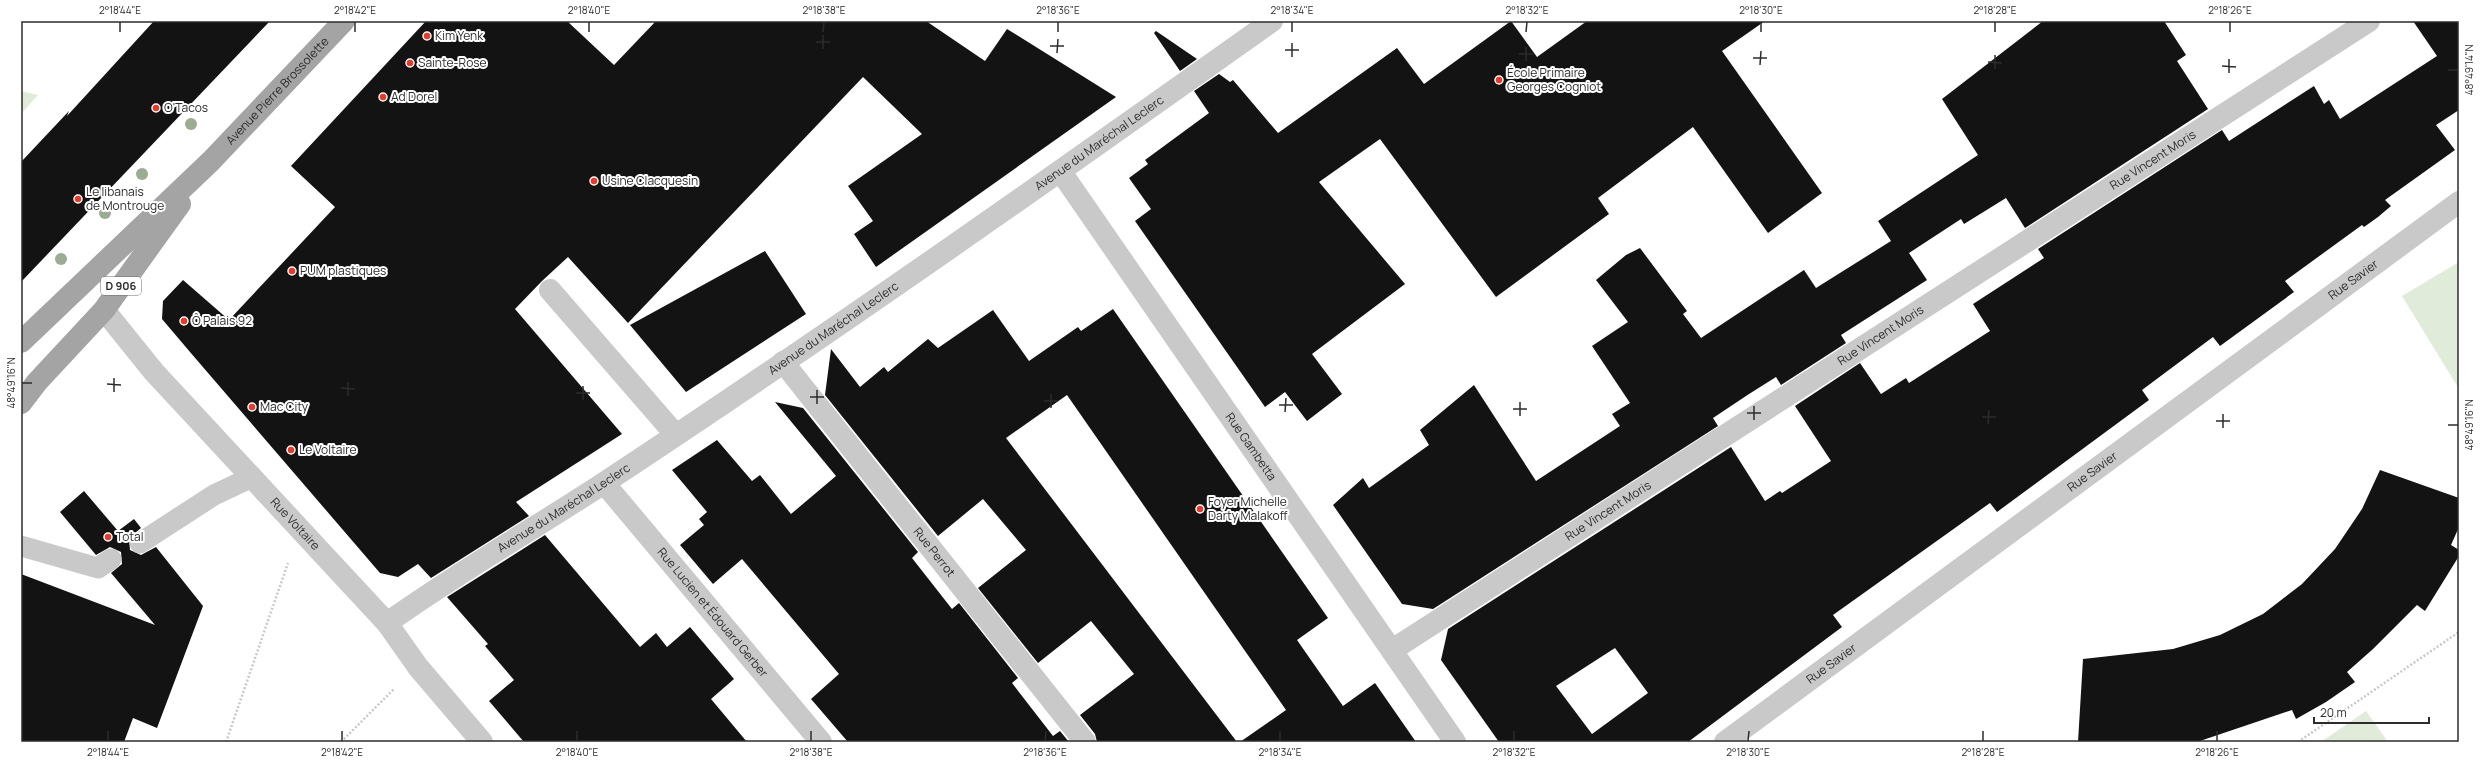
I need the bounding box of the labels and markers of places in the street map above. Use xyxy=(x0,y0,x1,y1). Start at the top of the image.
place label: Kim Yenk xyxy=(435,27,484,44)
marker: Kim Yenk xyxy=(422,31,432,41)
place label: Sainte-Rose xyxy=(418,54,487,71)
marker: Sainte-Rose xyxy=(405,58,415,68)
place label: École Primaire Georges Cogniot xyxy=(1507,64,1601,95)
marker: École Primaire Georges Cogniot xyxy=(1494,75,1504,85)
place label: Ad Dorel xyxy=(391,88,437,105)
marker: Ad Dorel xyxy=(378,92,388,102)
place label: O'Tacos xyxy=(164,99,208,116)
marker: O'Tacos xyxy=(151,103,161,113)
place label: Usine Clacquesin xyxy=(602,172,698,189)
marker: Usine Clacquesin xyxy=(589,176,599,186)
place label: Le libanais de Montrouge xyxy=(86,183,164,214)
marker: Le libanais de Montrouge xyxy=(73,194,83,204)
place label: PUM plastiques xyxy=(300,262,386,279)
marker: PUM plastiques xyxy=(287,266,297,276)
place label: Ô Palais 92 xyxy=(192,312,252,329)
marker: Ô Palais 92 xyxy=(179,316,189,326)
place label: Mac City xyxy=(260,398,309,415)
marker: Mac City xyxy=(247,402,257,412)
place label: Le Voltaire xyxy=(299,441,356,458)
marker: Le Voltaire xyxy=(286,445,296,455)
place label: Foyer Michelle Darty Malakoff xyxy=(1208,493,1288,524)
marker: Foyer Michelle Darty Malakoff xyxy=(1195,504,1205,514)
place label: Total xyxy=(116,528,144,545)
marker: Total xyxy=(103,532,113,542)

